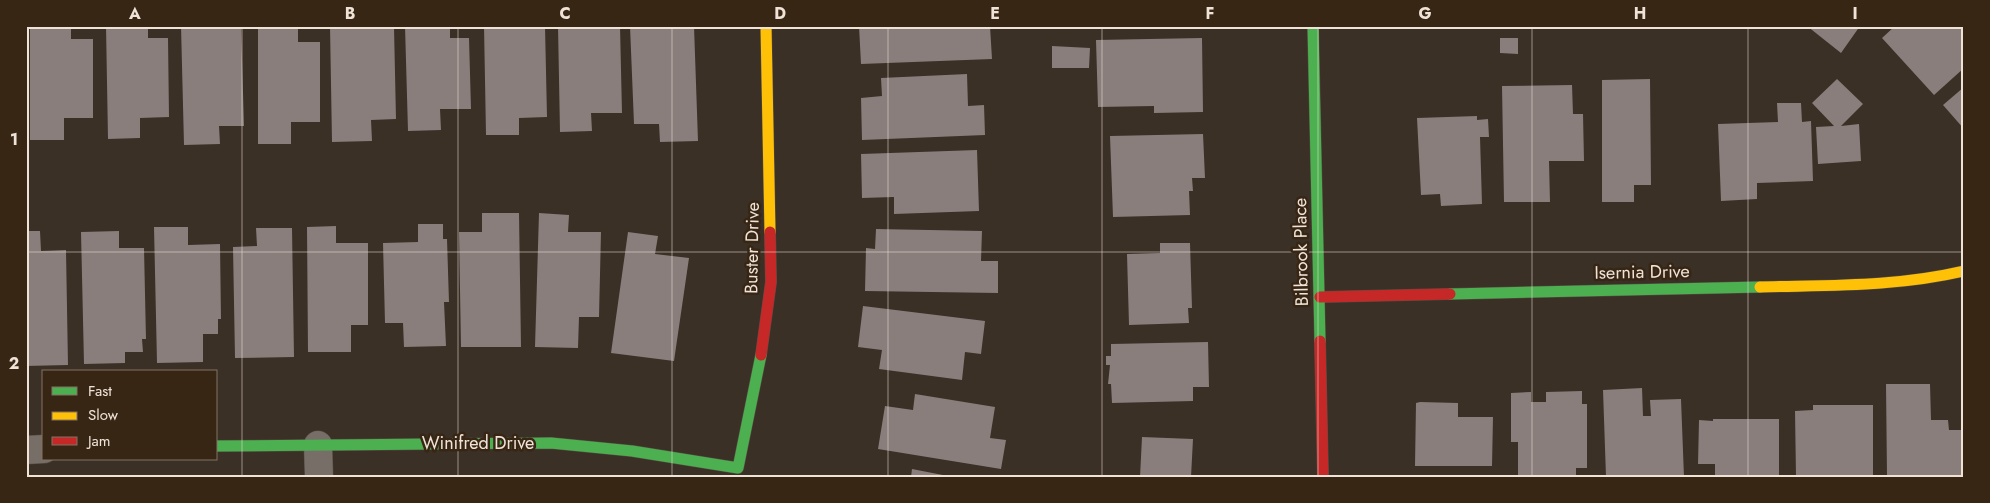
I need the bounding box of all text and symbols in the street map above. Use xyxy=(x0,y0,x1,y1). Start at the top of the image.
text: A xyxy=(128,2,141,25)
text: B xyxy=(345,2,355,25)
text: C xyxy=(559,2,571,25)
text: D xyxy=(774,2,786,25)
text: E xyxy=(990,2,1000,25)
text: F xyxy=(1206,2,1214,25)
text: G xyxy=(1418,2,1432,25)
text: H xyxy=(1634,2,1646,25)
text: I xyxy=(1852,2,1858,25)
text: 1 xyxy=(10,128,18,151)
street label: Bilbrook Place xyxy=(1287,198,1315,306)
street label: Buster Drive xyxy=(738,202,766,294)
street label: Isernia Drive xyxy=(1594,258,1690,286)
text: 2 xyxy=(9,352,19,375)
legend xyxy=(42,370,218,460)
text: Fast xyxy=(88,380,112,402)
text: Slow xyxy=(88,404,119,426)
text: Jam xyxy=(86,430,111,452)
street label: Winifred Drive xyxy=(422,430,534,456)

